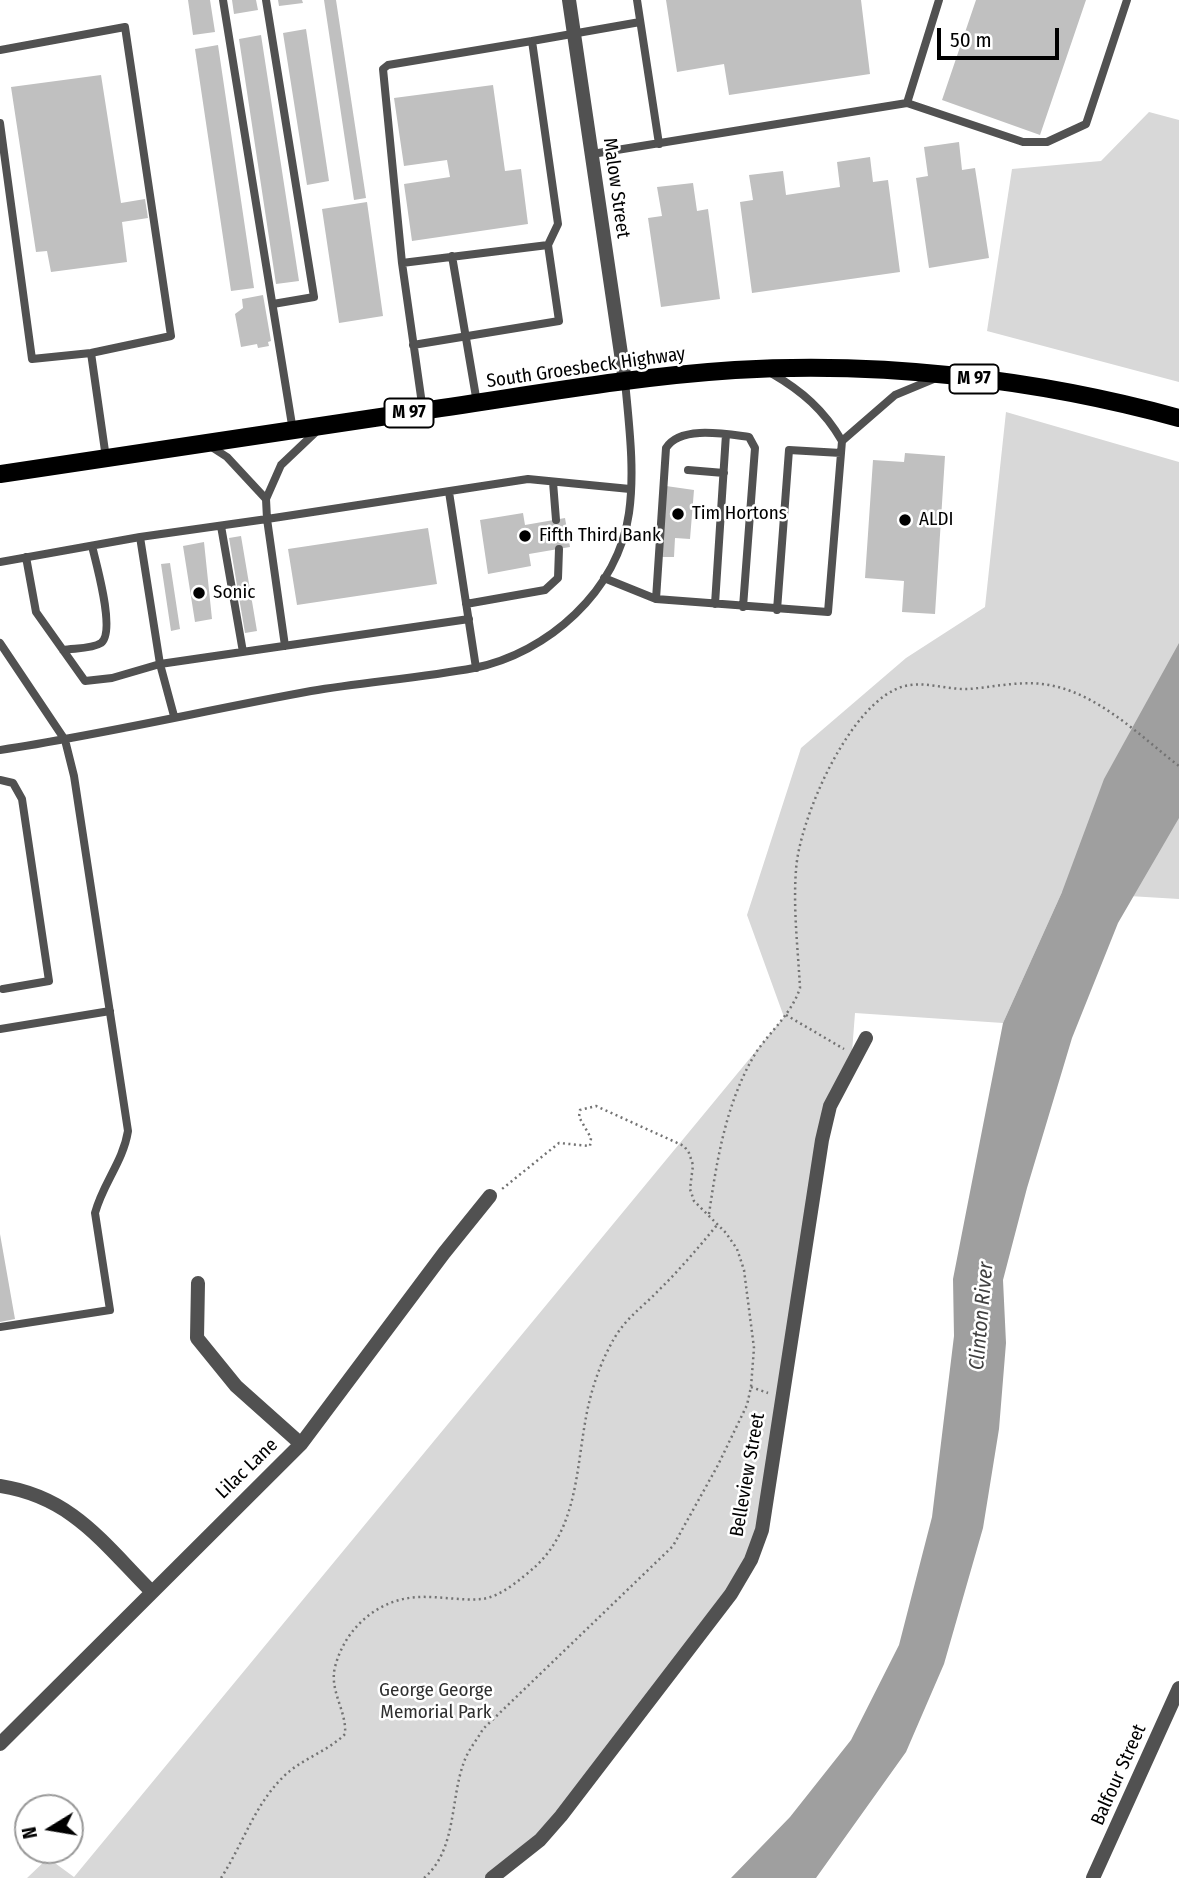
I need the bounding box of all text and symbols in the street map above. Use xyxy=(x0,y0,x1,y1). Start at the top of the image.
scale bar xyxy=(941,14,1064,58)
text: 50 m xyxy=(950,27,992,53)
street label: Malow Street xyxy=(598,136,634,240)
street label: South Groesbeck Highway xyxy=(485,343,687,393)
road number: M 97 xyxy=(950,365,998,394)
road number: M 97 xyxy=(384,398,434,428)
place label: Tim Hortons xyxy=(692,503,787,525)
marker: Tim Hortons xyxy=(670,506,686,522)
place label: ALDI xyxy=(919,509,953,531)
marker: ALDI xyxy=(897,512,913,528)
place label: Fifth Third Bank xyxy=(539,525,661,547)
marker: Fifth Third Bank xyxy=(517,528,533,544)
place label: Sonic xyxy=(213,582,255,604)
marker: Sonic xyxy=(191,585,207,601)
water label: Clinton River xyxy=(965,1261,999,1371)
street label: Belleview Street xyxy=(726,1411,770,1539)
street label: Lilac Lane xyxy=(211,1434,283,1504)
park label: George George Memorial Park xyxy=(379,1680,493,1724)
street label: Balfour Street xyxy=(1087,1721,1151,1829)
north arrow xyxy=(14,1794,84,1864)
text: N xyxy=(17,1825,42,1841)

